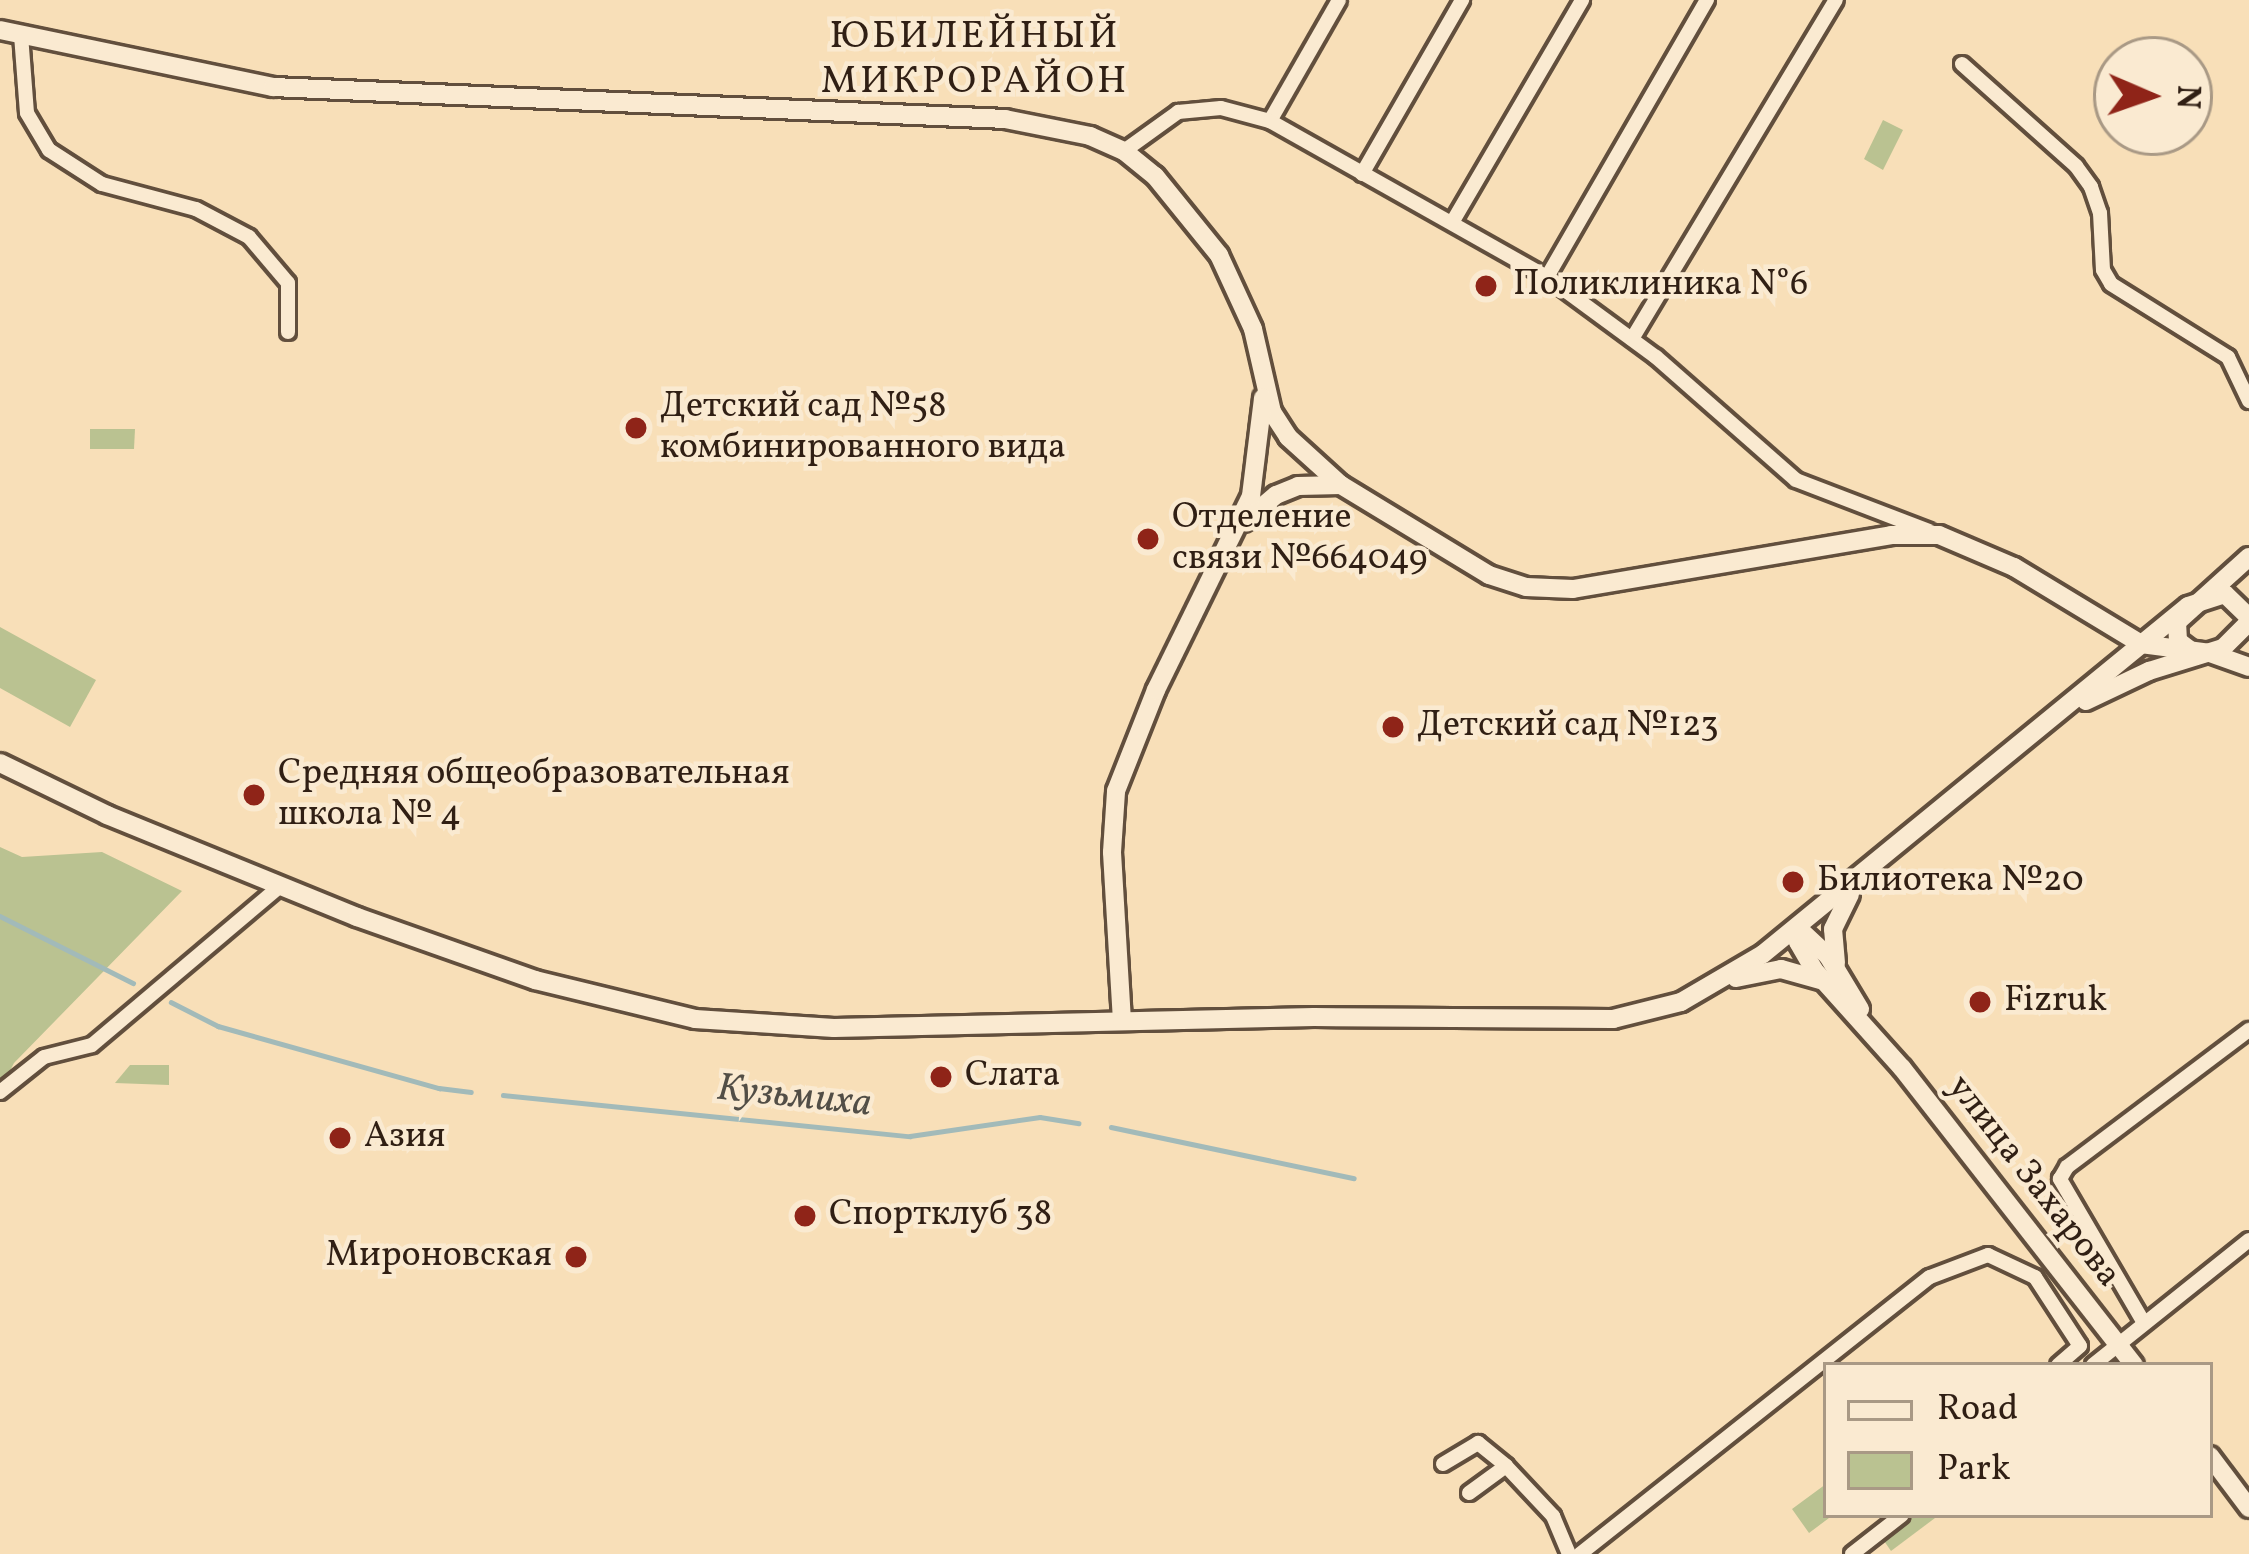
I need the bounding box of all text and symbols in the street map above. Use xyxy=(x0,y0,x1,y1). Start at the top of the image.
district label: ЮБИЛЕЙНЫЙ МИКРОРАЙОН xyxy=(821,15,1129,106)
north arrow xyxy=(2093,36,2213,156)
text: N xyxy=(2163,84,2209,110)
place label: Поликлиника N°6 xyxy=(1513,264,1808,308)
marker: Поликлиника N°6 xyxy=(1470,270,1502,302)
place label: Детский сад №58 комбинированного вида xyxy=(660,385,1066,470)
marker: Детский сад №58 комбинированного вида xyxy=(623,415,649,441)
place label: Отделение связи №664049 xyxy=(1172,496,1427,581)
marker: Отделение связи №664049 xyxy=(1135,526,1161,552)
place label: Детский сад №123 xyxy=(1417,705,1719,749)
marker: Детский сад №123 xyxy=(1380,714,1406,740)
place label: Средняя общеобразовательная школа № 4 xyxy=(278,752,790,837)
marker: Средняя общеобразовательная школа № 4 xyxy=(241,782,267,808)
place label: Билиотека №20 xyxy=(1817,860,2084,904)
marker: Билиотека №20 xyxy=(1780,869,1806,895)
place label: Fizruk xyxy=(2004,980,2107,1024)
marker: Fizruk xyxy=(1967,989,1993,1015)
place label: Слата xyxy=(965,1055,1060,1099)
marker: Слата xyxy=(928,1064,954,1090)
water label: Кузьмиха xyxy=(714,1066,874,1128)
street label: улица Захарова xyxy=(1937,1067,2129,1297)
place label: Азия xyxy=(364,1116,446,1160)
marker: Азия xyxy=(327,1125,353,1151)
place label: Спортклуб 38 xyxy=(829,1194,1052,1238)
marker: Спортклуб 38 xyxy=(792,1203,818,1229)
place label: Мироновская xyxy=(325,1235,552,1279)
marker: Мироновская xyxy=(563,1244,589,1270)
legend xyxy=(1823,1362,2213,1518)
text: Road xyxy=(1937,1385,2018,1435)
text: Park xyxy=(1937,1445,2011,1495)

